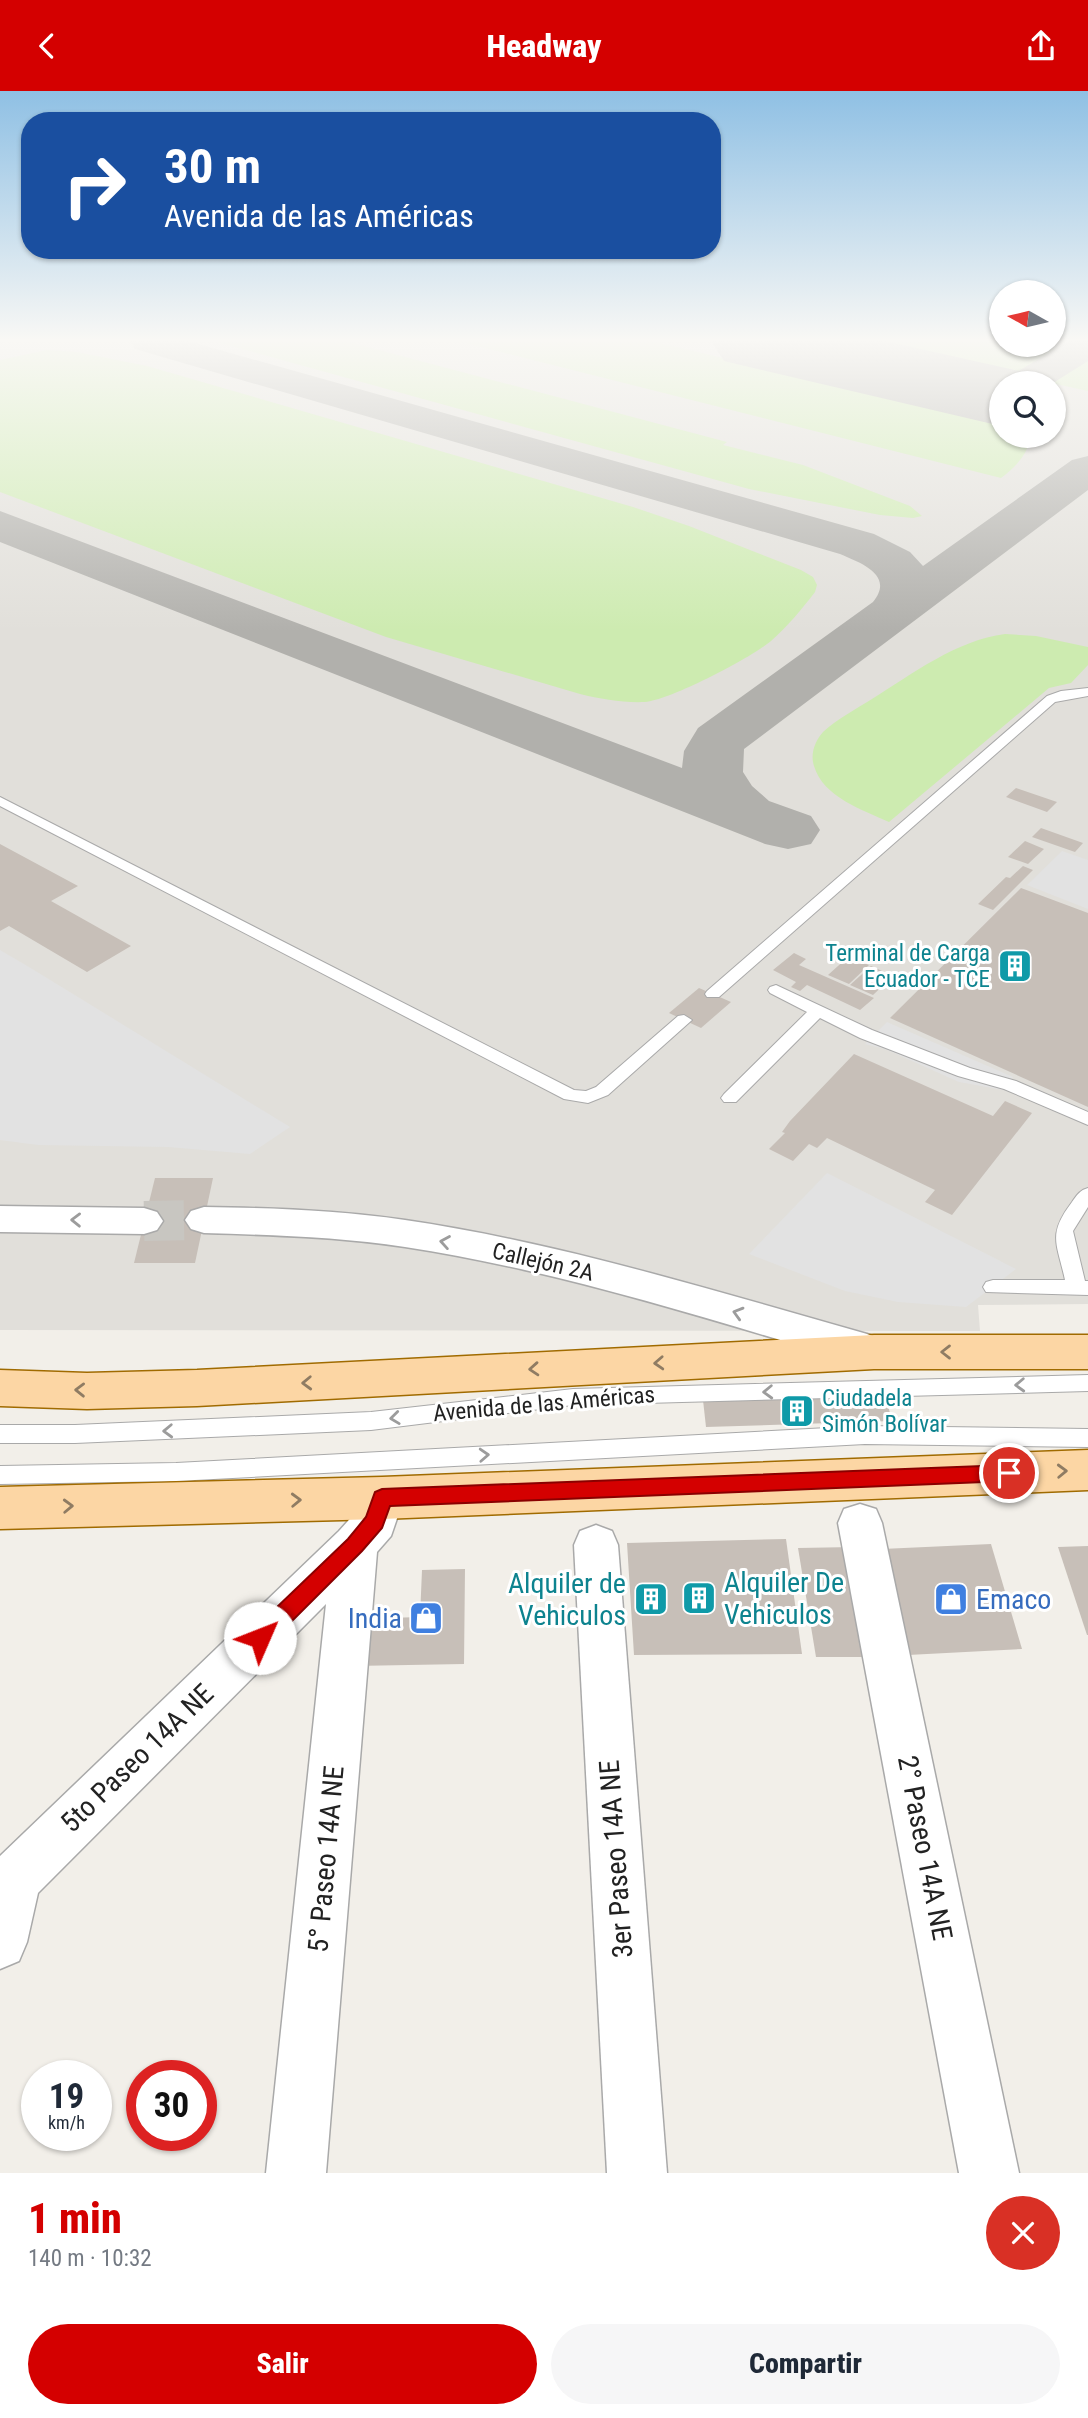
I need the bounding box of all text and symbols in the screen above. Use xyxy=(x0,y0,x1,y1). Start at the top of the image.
icon: back xyxy=(28,27,66,65)
text: Headway xyxy=(486,27,602,65)
icon: share xyxy=(1022,27,1060,65)
text: 30 m xyxy=(164,138,261,195)
icon: right xyxy=(49,140,140,231)
text: Avenida de las Américas xyxy=(164,197,474,235)
north arrow xyxy=(989,280,1066,357)
map controls xyxy=(989,280,1066,448)
button: search xyxy=(989,371,1066,448)
place label: Terminal de Carga Ecuador - TCE xyxy=(825,940,990,993)
building icon: Terminal de Carga Ecuador - TCE xyxy=(996,947,1034,985)
one-way arrow xyxy=(70,1212,81,1228)
one-way arrow xyxy=(440,1235,452,1250)
street label: Callejón 2A xyxy=(490,1237,596,1287)
one-way arrow xyxy=(732,1306,744,1321)
one-way arrow xyxy=(941,1344,951,1360)
one-way arrow xyxy=(653,1355,664,1370)
one-way arrow xyxy=(528,1362,539,1377)
one-way arrow xyxy=(301,1376,312,1391)
one-way arrow xyxy=(1014,1377,1025,1392)
street label: Avenida de las Américas xyxy=(432,1381,656,1427)
one-way arrow xyxy=(74,1382,84,1398)
one-way arrow xyxy=(762,1384,773,1399)
place label: Ciudadela Simón Bolívar xyxy=(822,1385,947,1438)
building icon: Ciudadela Simón Bolívar xyxy=(778,1392,816,1430)
one-way arrow xyxy=(389,1410,400,1425)
one-way arrow xyxy=(162,1423,173,1438)
pin xyxy=(979,1443,1039,1503)
one-way arrow xyxy=(479,1448,490,1463)
icon: arrive xyxy=(990,1454,1028,1492)
one-way arrow xyxy=(1057,1463,1067,1479)
one-way arrow xyxy=(291,1492,301,1508)
one-way arrow xyxy=(63,1499,74,1514)
place label: Alquiler De Vehiculos xyxy=(724,1566,844,1631)
place label: Alquiler de Vehiculos xyxy=(508,1567,626,1632)
building icon: Alquiler De Vehiculos xyxy=(680,1579,718,1617)
building icon: Alquiler de Vehiculos xyxy=(632,1580,670,1618)
shop icon: Emaco xyxy=(932,1580,970,1618)
place label: Emaco xyxy=(976,1583,1051,1616)
shop icon: India xyxy=(407,1599,445,1637)
position arrow xyxy=(223,1601,297,1675)
place label: India xyxy=(348,1602,402,1635)
street label: 5to Paseo 14A NE xyxy=(54,1677,220,1839)
street label: 2° Paseo 14A NE xyxy=(891,1753,959,1943)
street label: 3er Paseo 14A NE xyxy=(593,1759,639,1959)
street label: 5° Paseo 14A NE xyxy=(301,1764,351,1954)
speed limit sign: 30 xyxy=(126,2060,217,2151)
text: 19 xyxy=(49,2076,84,2117)
text: km/h xyxy=(48,2112,85,2133)
text: 1 min xyxy=(28,2194,122,2243)
button: close xyxy=(986,2196,1060,2270)
text: 140 m · 10:32 xyxy=(28,2245,152,2272)
button: Salir xyxy=(28,2324,537,2404)
button: Compartir xyxy=(551,2324,1060,2404)

